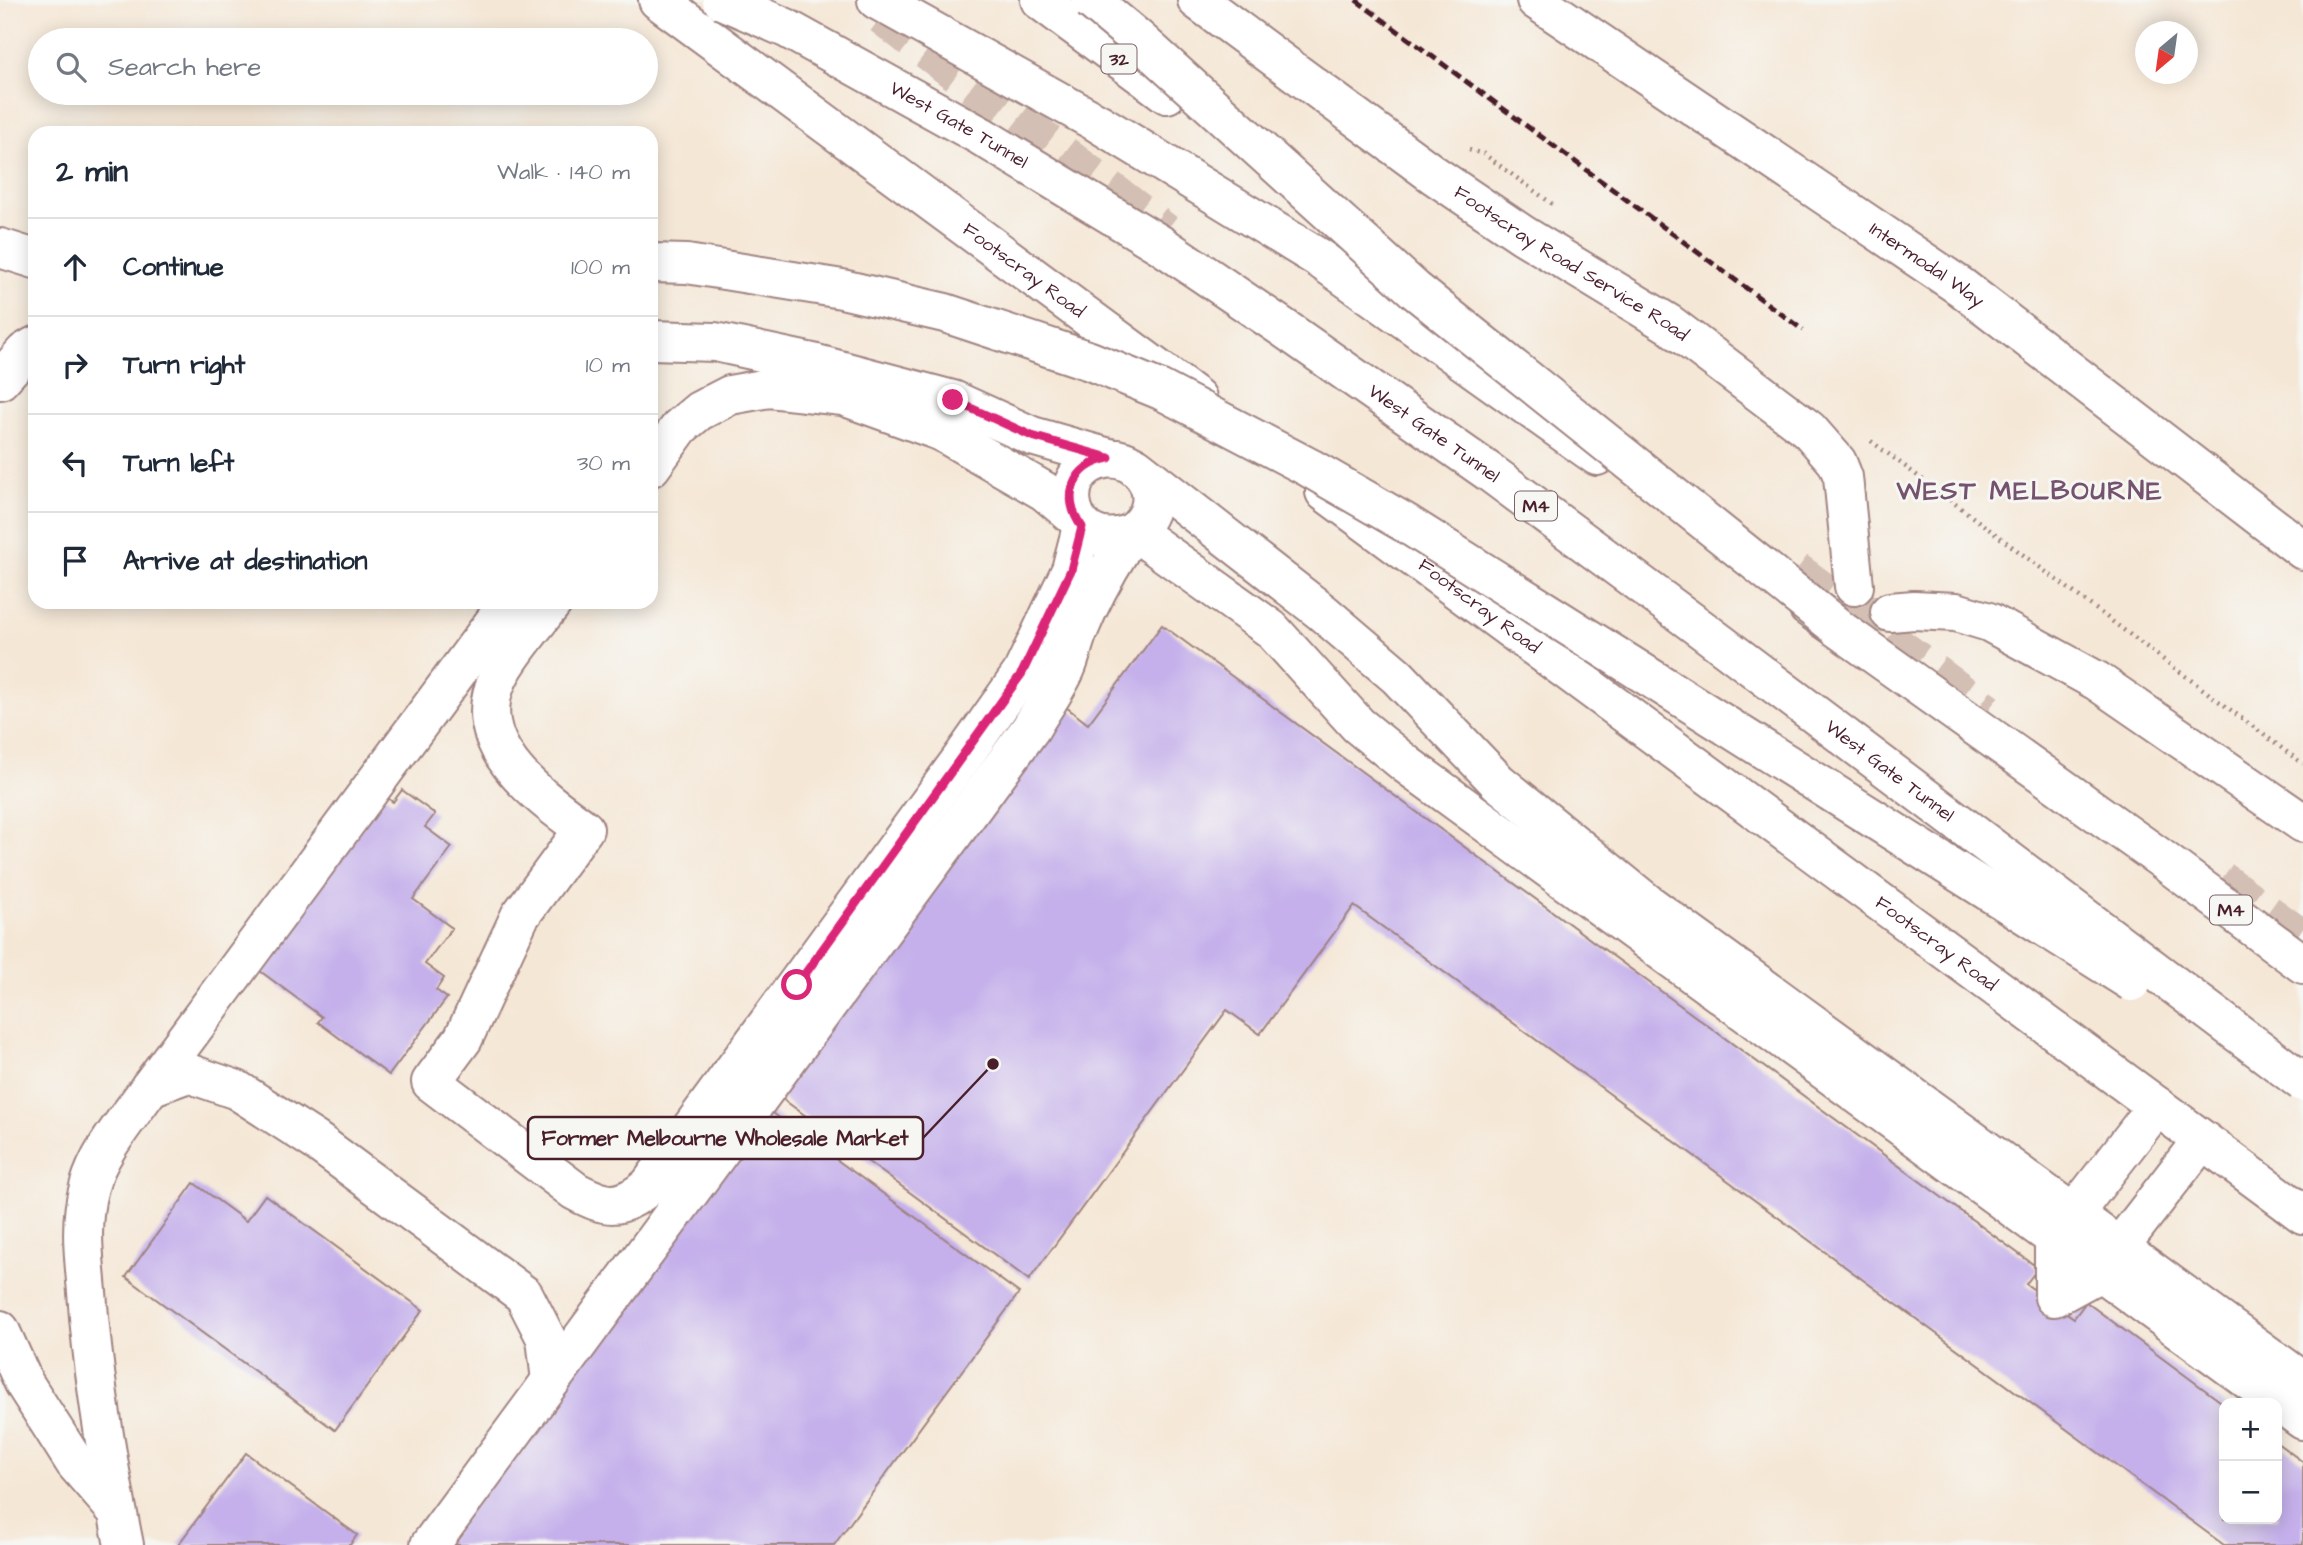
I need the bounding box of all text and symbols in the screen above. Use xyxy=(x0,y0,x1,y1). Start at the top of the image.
north arrow xyxy=(2135,21,2198,84)
search box xyxy=(28,28,658,105)
road number: 32 xyxy=(1102,44,1136,74)
icon: search xyxy=(52,48,90,86)
text: Search here xyxy=(108,49,261,85)
street label: West Gate Tunnel xyxy=(885,75,1033,175)
text: 2 min xyxy=(56,151,128,193)
text: Walk · 140 m xyxy=(497,156,630,188)
street label: Footscray Road Service Road xyxy=(1449,179,1694,348)
street label: Intermodal Way xyxy=(1864,215,1991,315)
street label: Footscray Road xyxy=(957,216,1091,325)
icon: ahead xyxy=(56,248,94,286)
text: Continue xyxy=(123,249,224,285)
text: 100 m xyxy=(571,251,630,283)
icon: right xyxy=(56,346,94,384)
text: Turn right xyxy=(123,347,245,383)
text: 10 m xyxy=(585,349,630,381)
street label: West Gate Tunnel xyxy=(1363,378,1506,489)
route end xyxy=(937,384,968,415)
icon: left xyxy=(56,444,94,482)
text: Turn left xyxy=(123,445,234,481)
text: 30 m xyxy=(577,447,630,479)
district label: WEST MELBOURNE xyxy=(1896,473,2163,509)
road number: M4 xyxy=(1515,492,1557,520)
icon: arrive xyxy=(56,542,94,580)
text: Arrive at destination xyxy=(123,543,368,579)
street label: Footscray Road xyxy=(1413,552,1546,660)
street label: West Gate Tunnel xyxy=(1820,713,1960,828)
street label: Footscray Road xyxy=(1870,889,2003,998)
road number: M4 xyxy=(2210,896,2252,925)
route start xyxy=(781,969,812,1000)
callout: Former Melbourne Wholesale Market xyxy=(528,1117,923,1159)
text: Former Melbourne Wholesale Market xyxy=(541,1124,909,1153)
map controls xyxy=(2219,1398,2282,1524)
button: + xyxy=(2219,1398,2282,1461)
button: − xyxy=(2219,1461,2282,1524)

